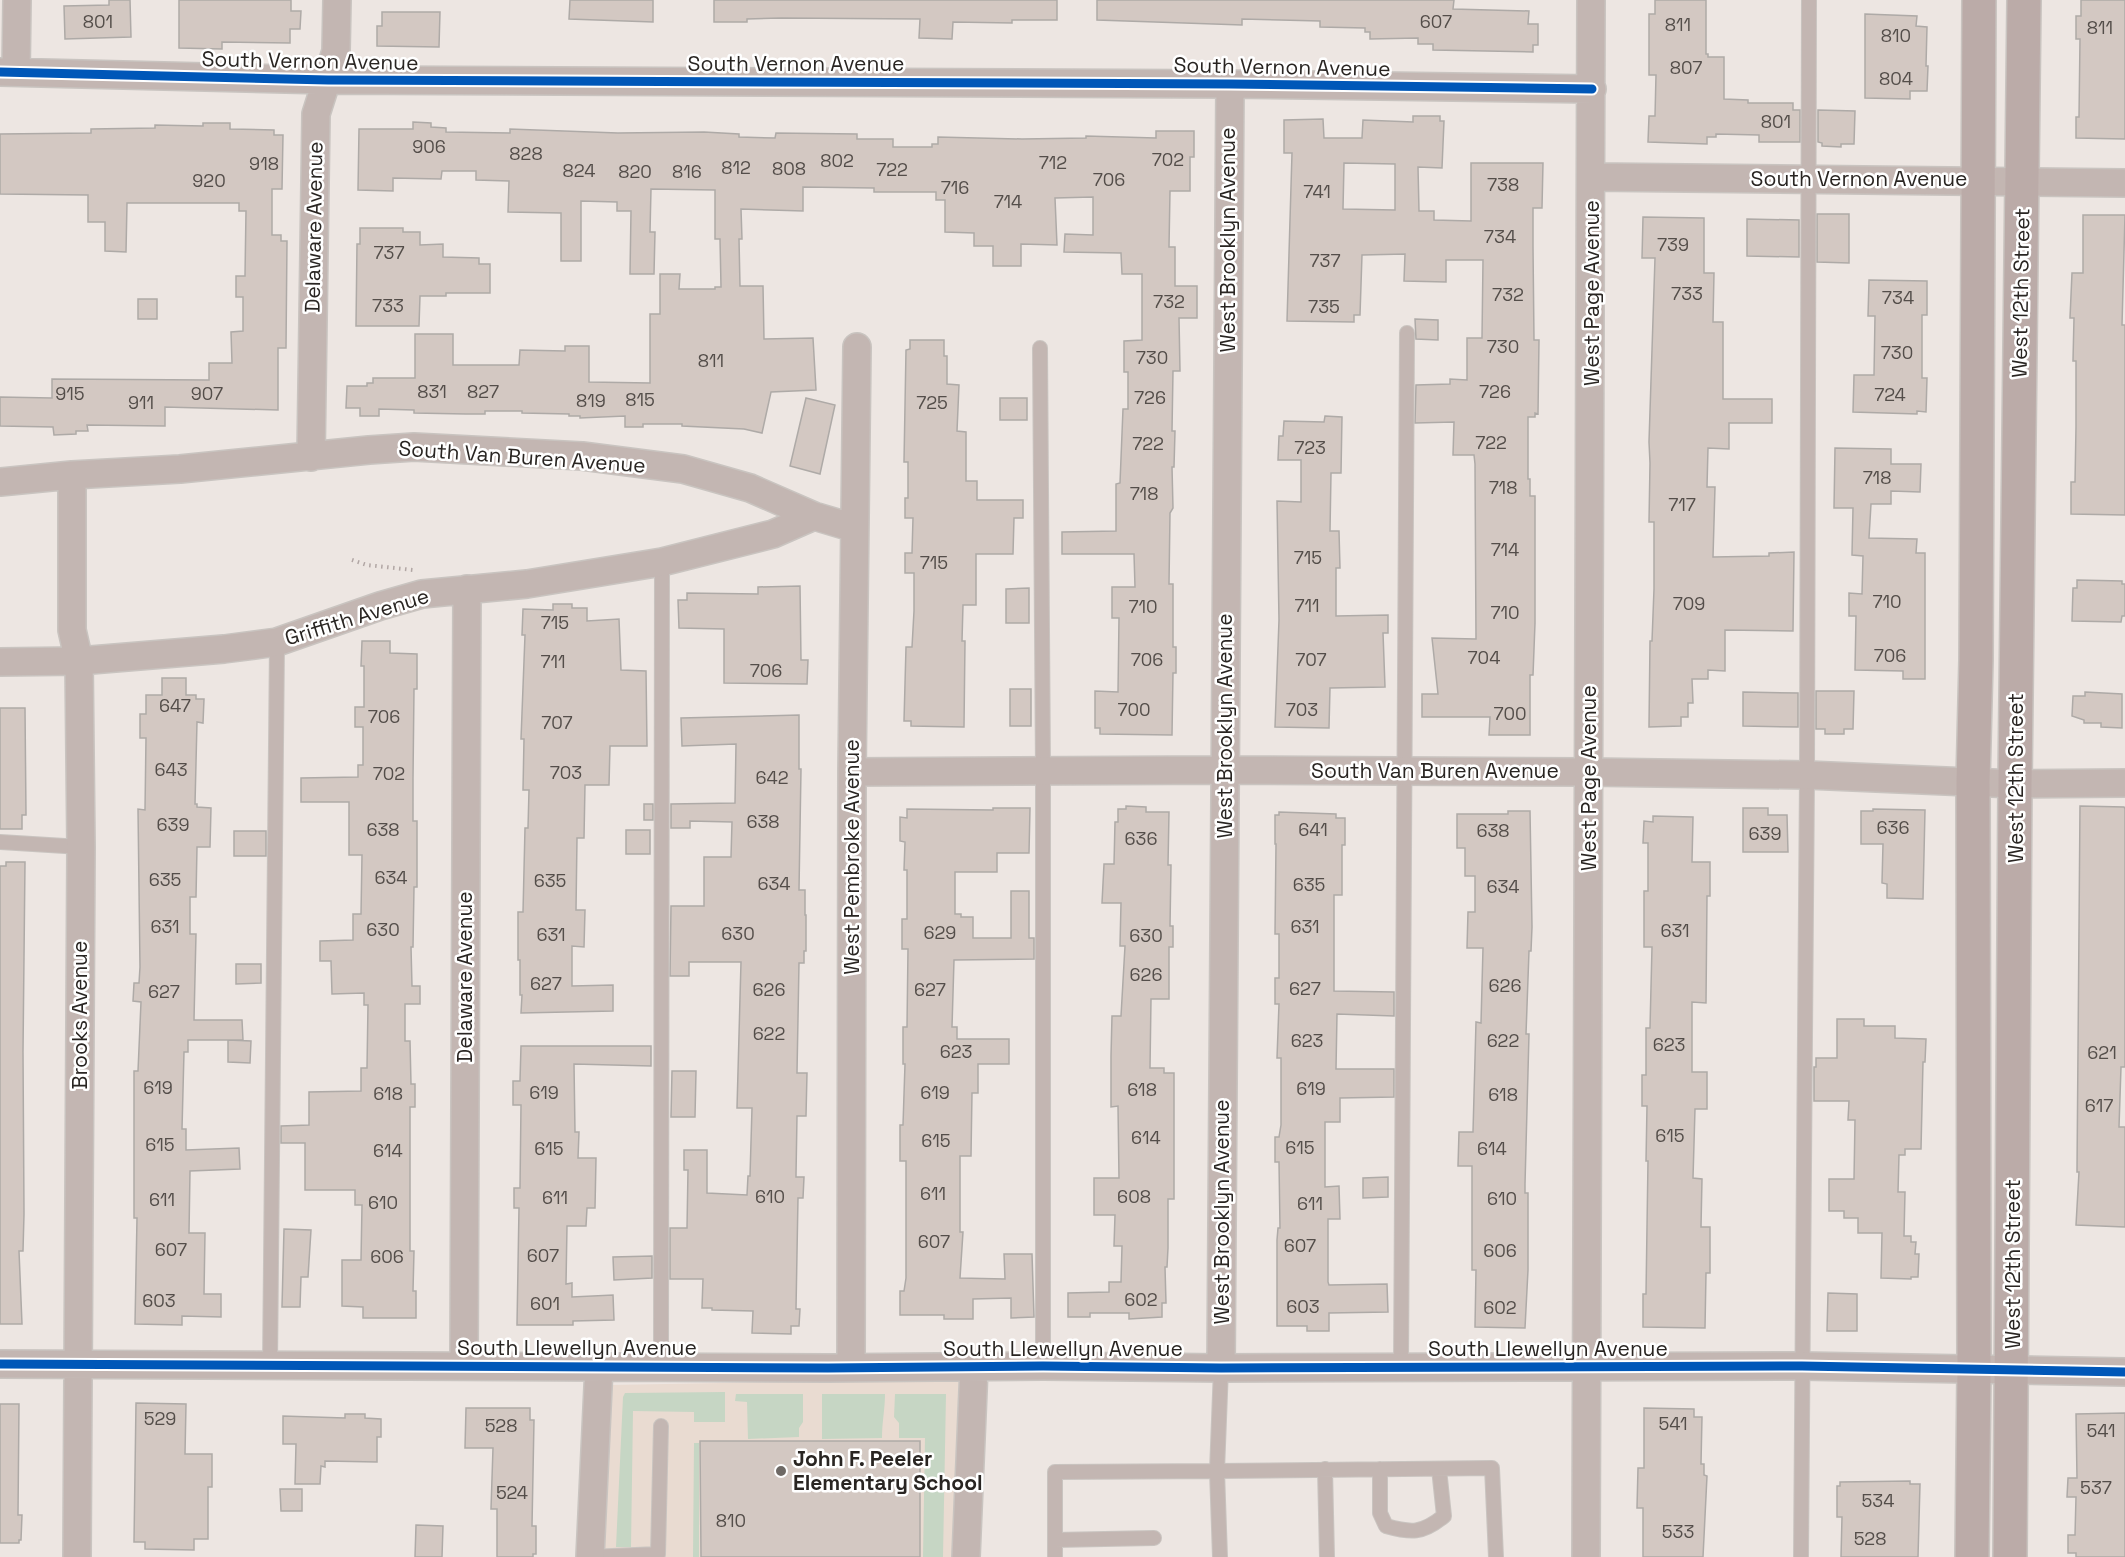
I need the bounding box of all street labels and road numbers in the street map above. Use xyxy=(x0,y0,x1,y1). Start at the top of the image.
street label: South Vernon Avenue xyxy=(201,45,419,76)
street label: South Vernon Avenue xyxy=(688,50,904,77)
street label: South Vernon Avenue xyxy=(1173,51,1391,82)
street label: West Brooklyn Avenue xyxy=(1214,127,1241,353)
street label: Delaware Avenue xyxy=(299,141,328,313)
street label: South Vernon Avenue xyxy=(1751,165,1967,192)
street label: West Page Avenue xyxy=(1578,200,1605,386)
street label: West 12th Street xyxy=(2006,208,2035,378)
street label: South Van Buren Avenue xyxy=(397,434,647,479)
street label: Griffith Avenue xyxy=(281,582,432,651)
street label: West Brooklyn Avenue xyxy=(1211,613,1238,839)
street label: West Page Avenue xyxy=(1575,685,1602,871)
street label: West 12th Street xyxy=(2002,693,2029,863)
street label: West Pembroke Avenue xyxy=(838,739,865,975)
street label: South Van Buren Avenue xyxy=(1311,757,1559,784)
street label: Delaware Avenue xyxy=(451,891,478,1063)
street label: Brooks Avenue xyxy=(66,941,93,1089)
street label: West Brooklyn Avenue xyxy=(1208,1099,1235,1325)
street label: West 12th Street xyxy=(1999,1179,2026,1349)
street label: South Llewellyn Avenue xyxy=(457,1334,697,1361)
street label: South Llewellyn Avenue xyxy=(943,1335,1183,1362)
street label: South Llewellyn Avenue xyxy=(1428,1335,1668,1362)

